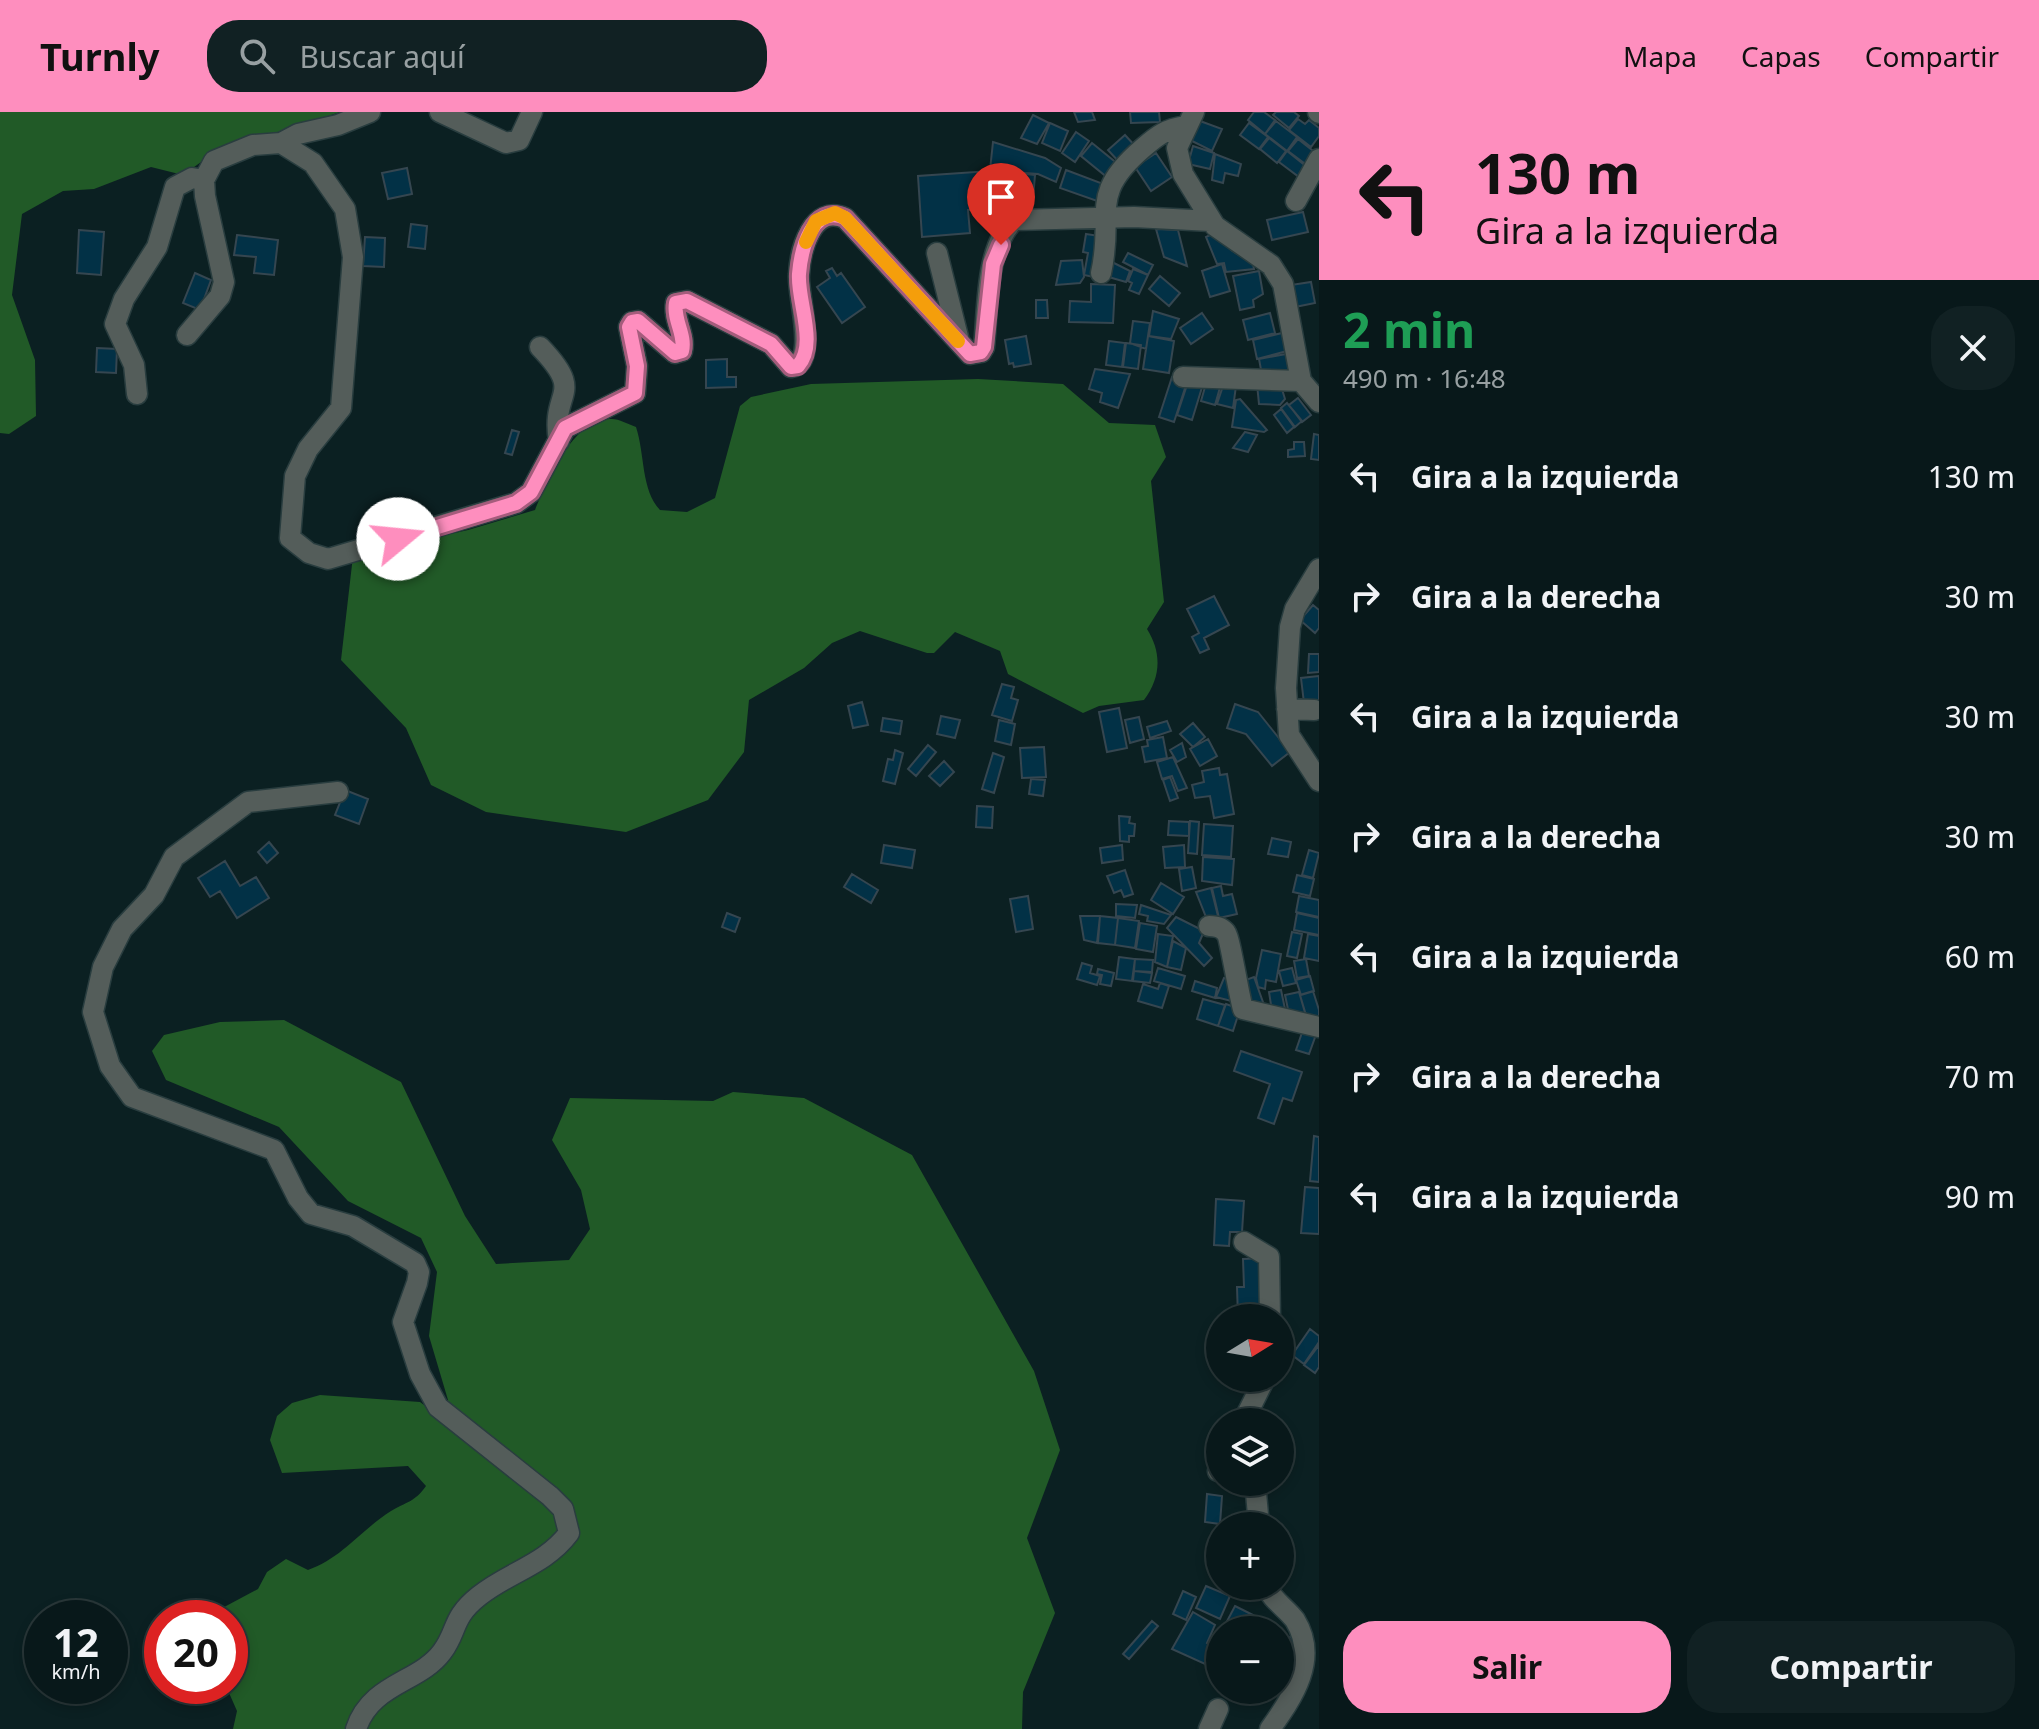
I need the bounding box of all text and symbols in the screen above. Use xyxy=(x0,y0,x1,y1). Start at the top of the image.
search box xyxy=(207,20,767,92)
text: Turnly xyxy=(40,30,159,82)
icon: search xyxy=(235,34,279,78)
text: Buscar aquí xyxy=(299,36,465,77)
text: Mapa xyxy=(1623,37,1697,75)
text: Capas xyxy=(1741,37,1821,75)
text: Compartir xyxy=(1865,37,1999,75)
text: 130 m xyxy=(1475,134,1640,210)
icon: left xyxy=(1343,144,1447,248)
pin xyxy=(967,163,1035,245)
icon: arrive xyxy=(979,175,1023,219)
text: Gira a la izquierda xyxy=(1475,206,1779,255)
text: 2 min xyxy=(1343,297,1475,362)
button: close xyxy=(1931,306,2015,390)
text: 490 m · 16:48 xyxy=(1343,360,1506,396)
icon: left xyxy=(1343,454,1387,498)
text: Gira a la izquierda xyxy=(1411,456,1680,497)
text: 130 m xyxy=(1928,456,2015,497)
position arrow xyxy=(356,497,440,581)
icon: right xyxy=(1343,574,1387,618)
text: Gira a la derecha xyxy=(1411,576,1661,617)
text: 30 m xyxy=(1945,576,2015,617)
icon: left xyxy=(1343,694,1387,738)
text: Gira a la izquierda xyxy=(1411,696,1680,737)
text: 30 m xyxy=(1945,696,2015,737)
icon: right xyxy=(1343,814,1387,858)
text: Gira a la derecha xyxy=(1411,816,1661,857)
text: 30 m xyxy=(1945,816,2015,857)
icon: left xyxy=(1343,934,1387,978)
text: Gira a la izquierda xyxy=(1411,936,1680,977)
text: 60 m xyxy=(1945,936,2015,977)
icon: right xyxy=(1343,1054,1387,1098)
text: Gira a la derecha xyxy=(1411,1056,1661,1097)
text: 70 m xyxy=(1945,1056,2015,1097)
icon: left xyxy=(1343,1174,1387,1218)
text: Gira a la izquierda xyxy=(1411,1176,1680,1217)
text: 90 m xyxy=(1945,1176,2015,1217)
north arrow xyxy=(1206,1304,1294,1392)
map controls xyxy=(1206,1304,1294,1704)
button: layers xyxy=(1206,1408,1294,1496)
button: + xyxy=(1206,1512,1294,1600)
speed limit sign: 20 xyxy=(144,1600,248,1704)
text: 12 xyxy=(53,1614,99,1669)
button: − xyxy=(1206,1616,1294,1704)
button: Salir xyxy=(1343,1621,1671,1713)
button: Compartir xyxy=(1687,1621,2015,1713)
text: km/h xyxy=(51,1658,101,1685)

